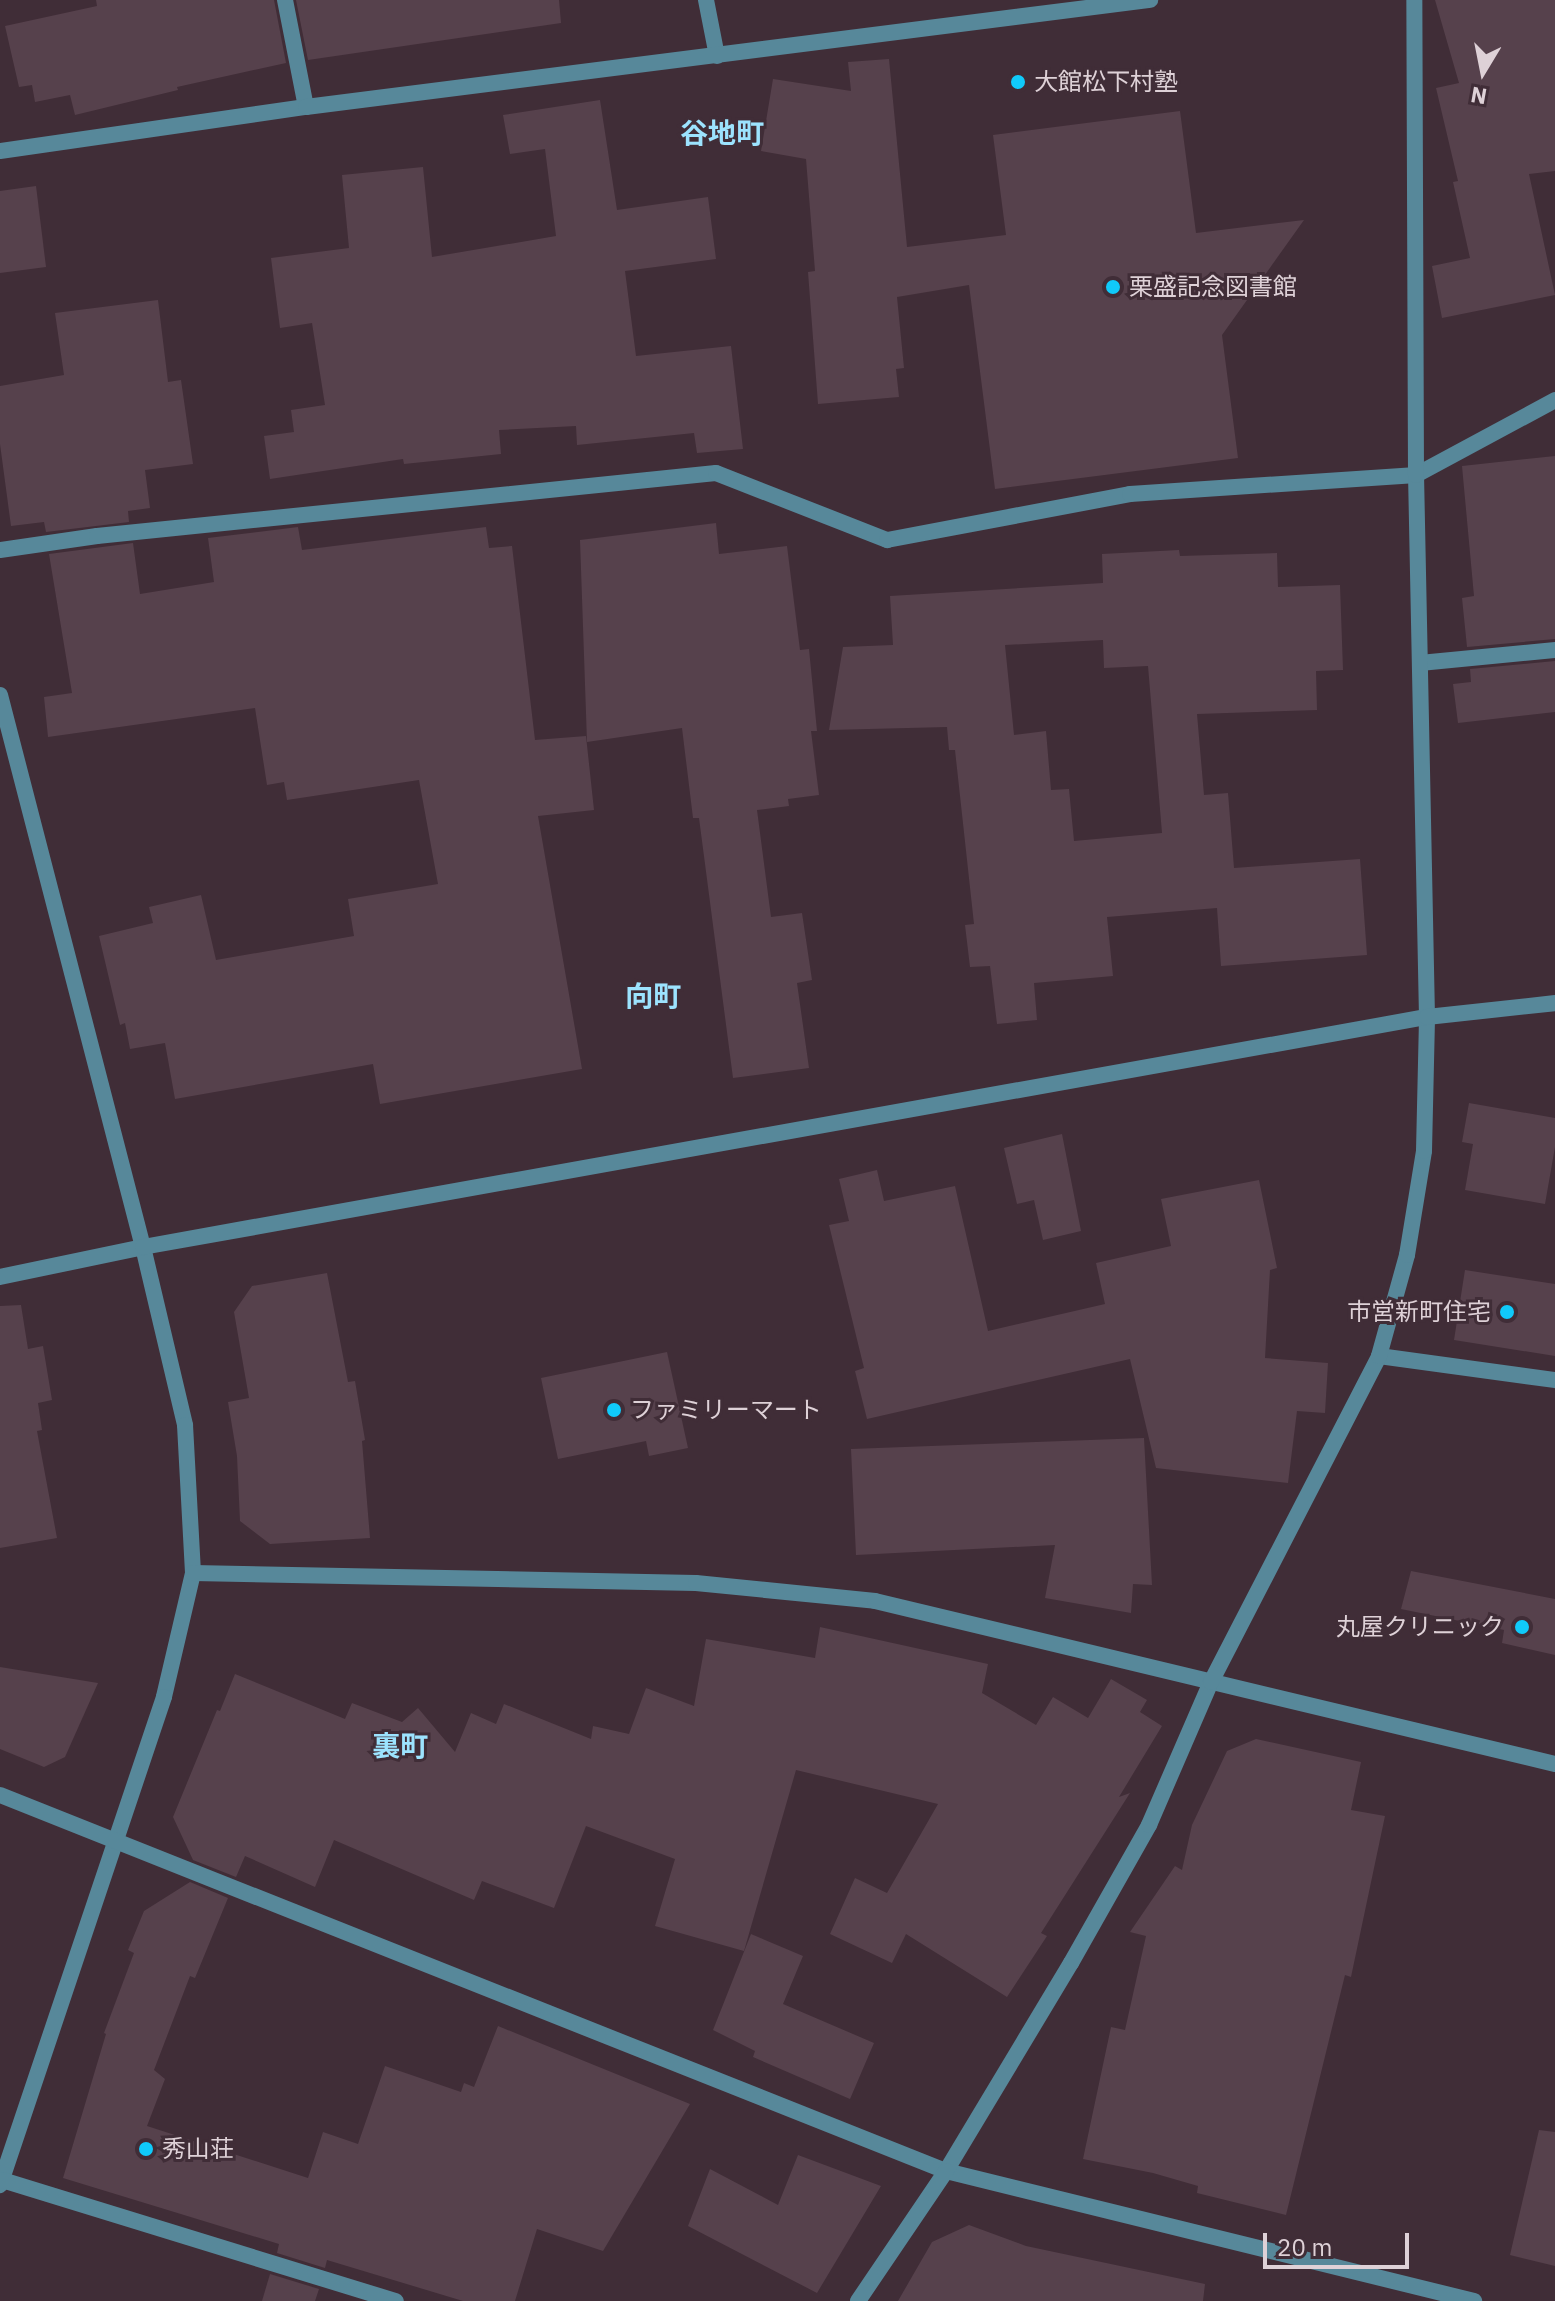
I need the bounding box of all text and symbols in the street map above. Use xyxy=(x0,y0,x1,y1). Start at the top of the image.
north arrow xyxy=(1443,32,1523,112)
place label: 大館松下村塾 xyxy=(1034,68,1178,96)
marker: 大館松下村塾 xyxy=(1009,73,1027,91)
text: N xyxy=(1468,80,1489,112)
district label: 谷地町 xyxy=(680,116,764,150)
place label: 栗盛記念図書館 xyxy=(1129,273,1297,301)
marker: 栗盛記念図書館 xyxy=(1104,278,1122,296)
district label: 向町 xyxy=(625,979,681,1013)
place label: 市営新町住宅 xyxy=(1347,1298,1491,1326)
marker: 市営新町住宅 xyxy=(1498,1303,1516,1321)
place label: ファミリーマート xyxy=(630,1396,822,1424)
marker: ファミリーマート xyxy=(605,1401,623,1419)
place label: 丸屋クリニック xyxy=(1336,1613,1504,1641)
marker: 丸屋クリニック xyxy=(1511,1616,1533,1638)
district label: 裏町 xyxy=(372,1729,428,1763)
place label: 秀山荘 xyxy=(162,2135,234,2163)
marker: 秀山荘 xyxy=(137,2140,155,2158)
scale bar xyxy=(1267,2217,1413,2267)
text: 20 m xyxy=(1277,2231,1332,2263)

